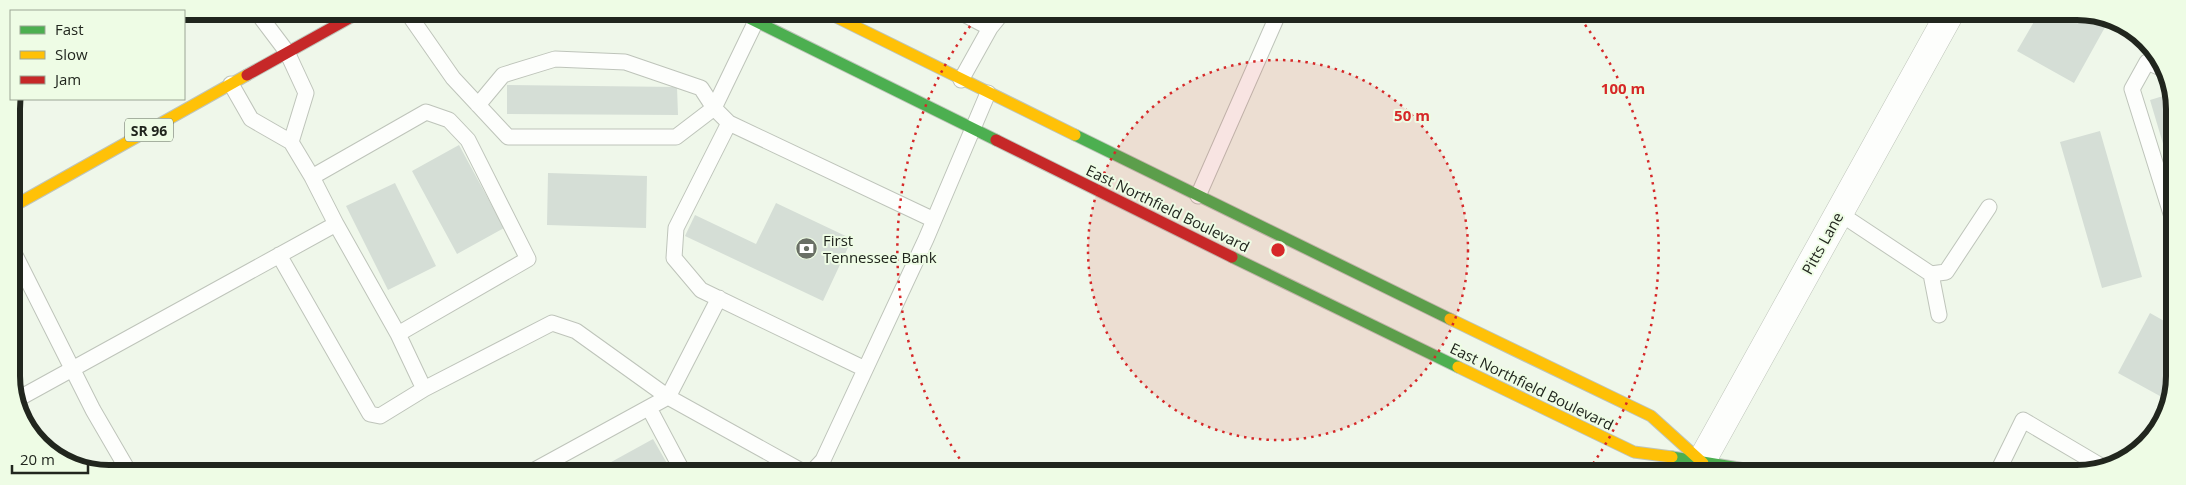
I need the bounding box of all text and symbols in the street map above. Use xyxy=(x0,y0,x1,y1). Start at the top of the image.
legend xyxy=(10,10,185,100)
text: Fast xyxy=(55,19,84,39)
text: Slow xyxy=(55,44,88,64)
text: Jam xyxy=(53,69,81,89)
text: 100 m xyxy=(1601,78,1645,98)
text: 50 m xyxy=(1394,105,1430,125)
road number: SR 96 xyxy=(125,118,173,142)
street label: East Northfield Boulevard xyxy=(1083,160,1253,256)
street label: Pitts Lane xyxy=(1797,208,1847,278)
place label: First Tennessee Bank xyxy=(823,230,937,267)
bank icon: First Tennessee Bank xyxy=(795,237,819,261)
centre of rings xyxy=(1269,241,1287,259)
street label: East Northfield Boulevard xyxy=(1447,338,1617,434)
scale bar xyxy=(12,442,89,474)
text: 20 m xyxy=(20,449,55,469)

